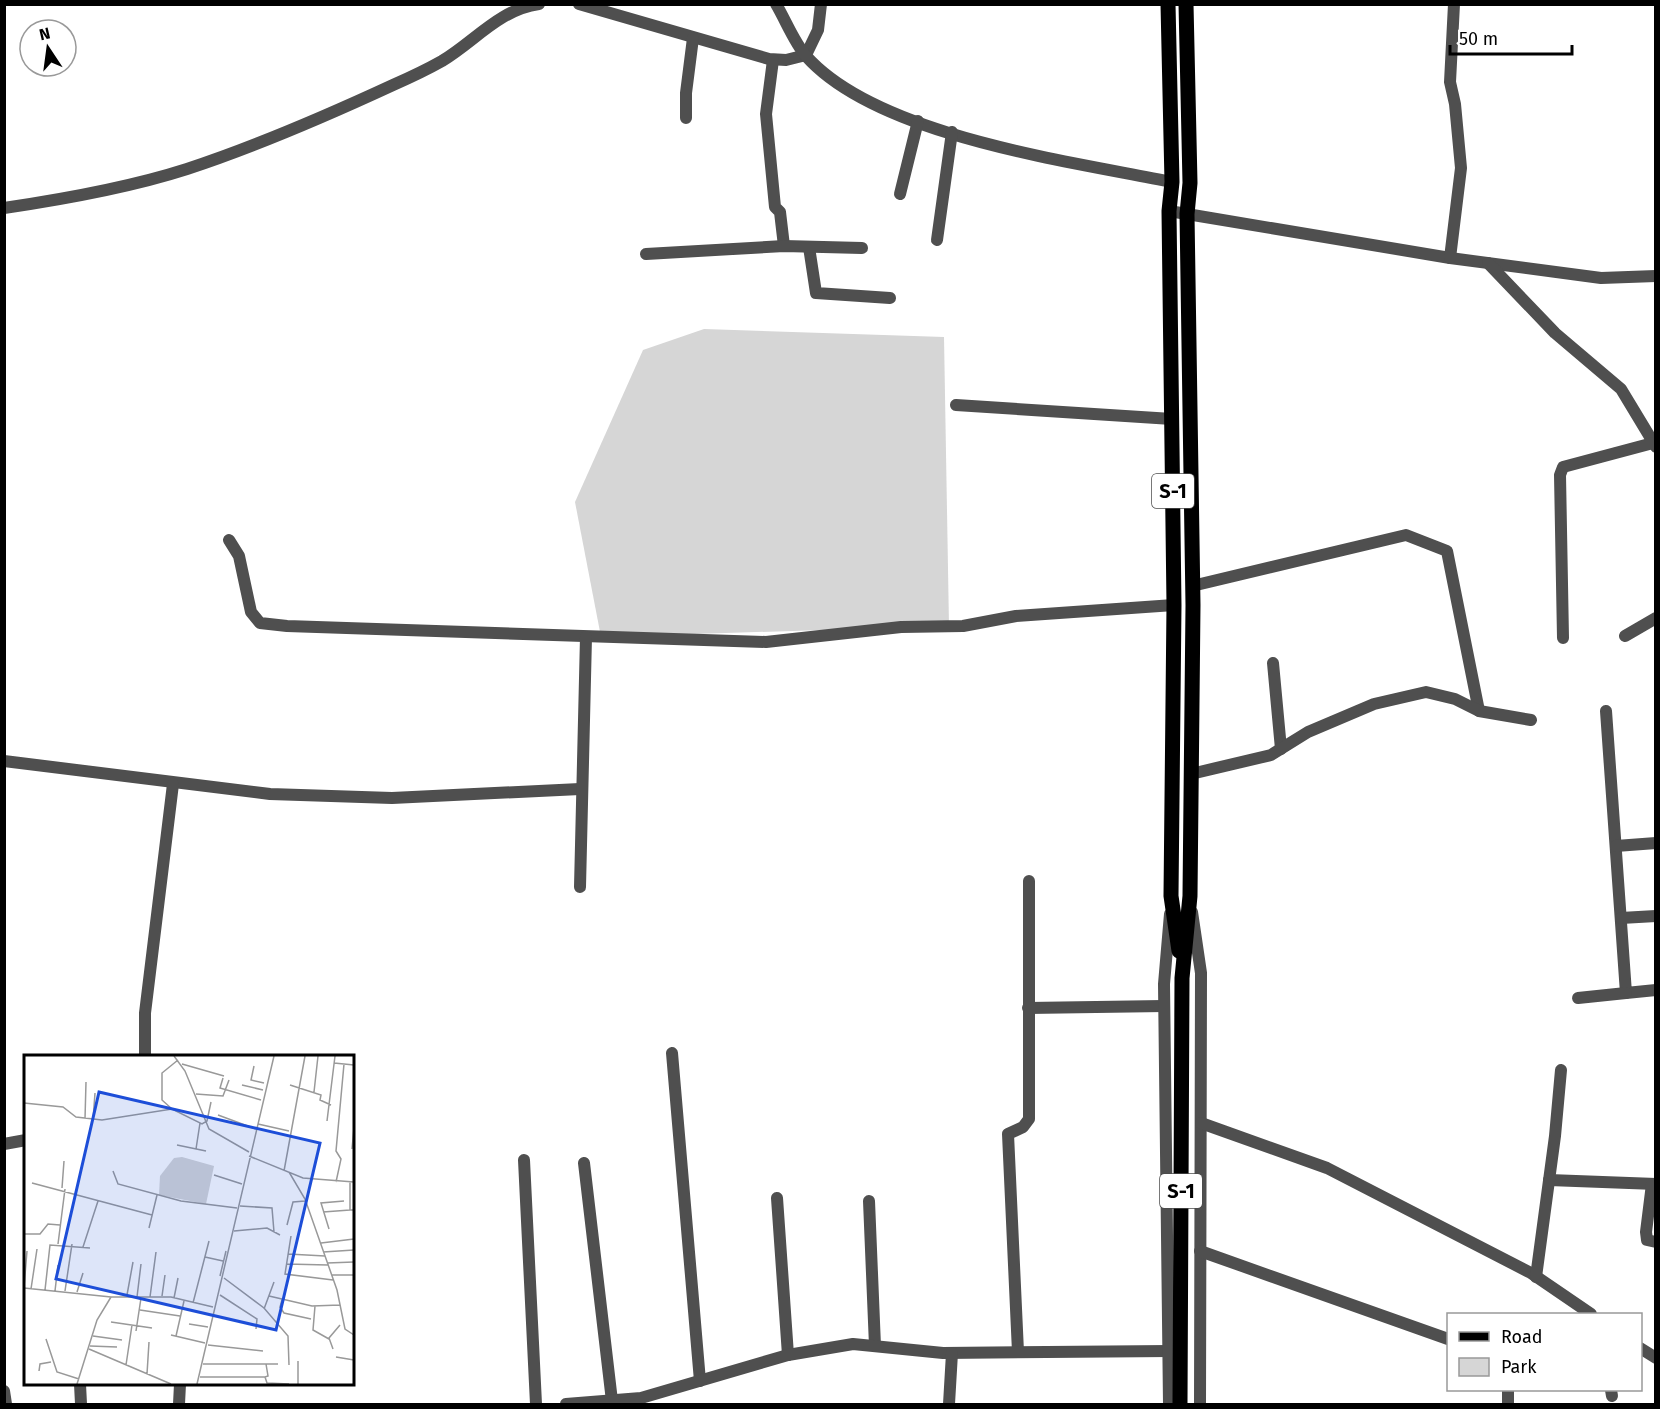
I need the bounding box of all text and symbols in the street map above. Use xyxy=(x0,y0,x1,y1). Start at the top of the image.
north arrow xyxy=(18,18,78,78)
scale bar xyxy=(1450,18,1572,56)
text: N xyxy=(37,23,52,44)
text: 50 m xyxy=(1459,28,1498,50)
road number: S-1 xyxy=(1152,474,1194,508)
inset map xyxy=(24,1055,354,1385)
road number: S-1 xyxy=(1160,1174,1202,1208)
legend xyxy=(1447,1313,1642,1391)
text: Road xyxy=(1501,1326,1543,1348)
text: Park xyxy=(1501,1356,1537,1378)

